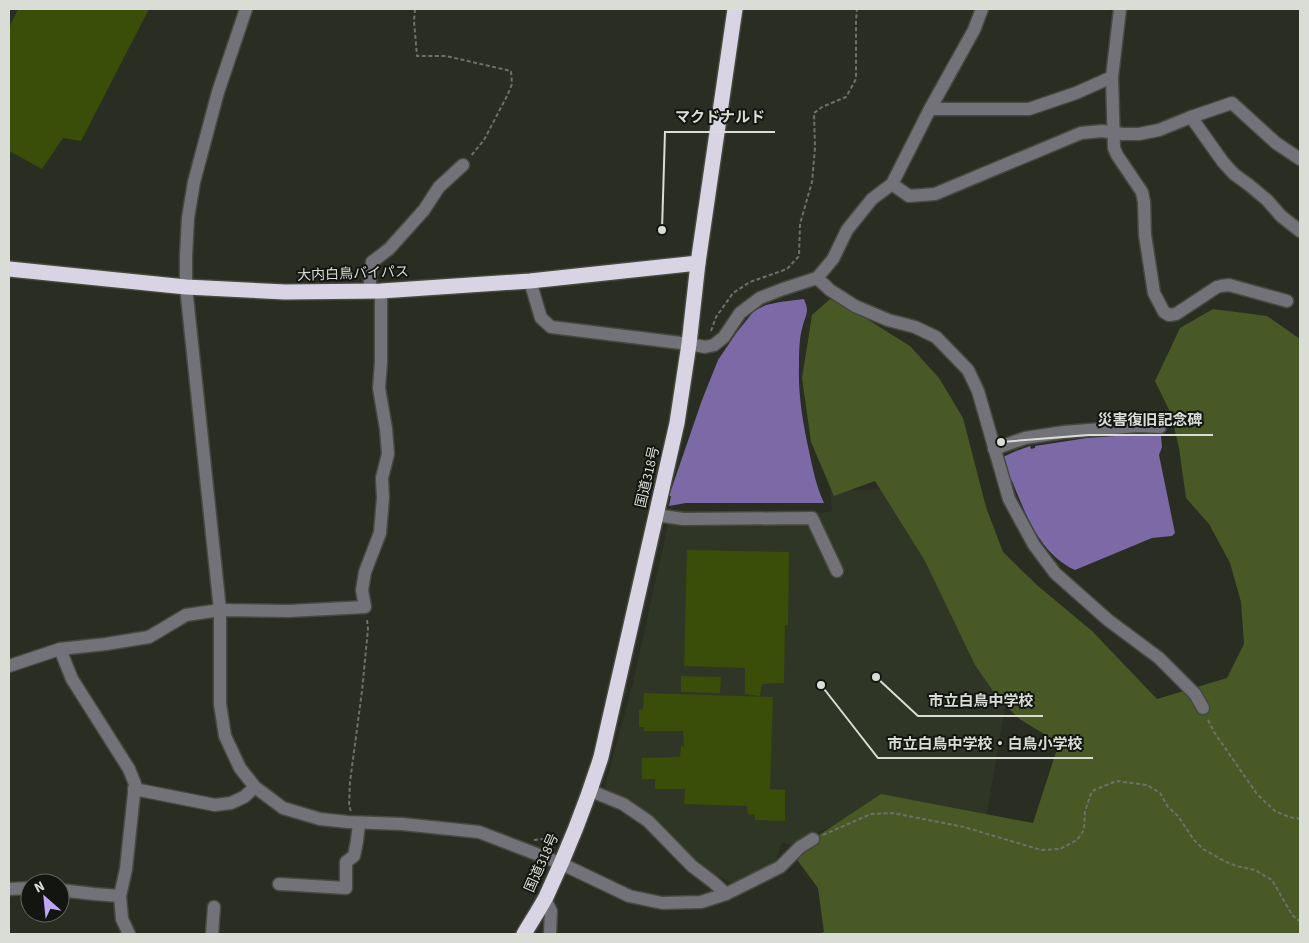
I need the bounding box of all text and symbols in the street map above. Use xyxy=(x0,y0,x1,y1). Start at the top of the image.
callout: マクドナルド xyxy=(665,102,775,132)
text: マクドナルド xyxy=(675,107,765,128)
street label: 大内白鳥バイパス xyxy=(297,262,409,286)
callout: 災害復旧記念碑 xyxy=(1088,405,1213,435)
text: 災害復旧記念碑 xyxy=(1097,410,1203,431)
street label: 国道318号 xyxy=(631,444,665,510)
callout: 市立白鳥中学校 xyxy=(918,686,1043,716)
text: 市立白鳥中学校 xyxy=(928,691,1034,712)
callout: 市立白鳥中学校・白鳥小学校 xyxy=(878,728,1093,758)
text: 市立白鳥中学校・白鳥小学校 xyxy=(887,734,1083,755)
street label: 国道318号 xyxy=(520,830,564,896)
north arrow xyxy=(20,873,70,923)
text: N xyxy=(31,876,48,898)

